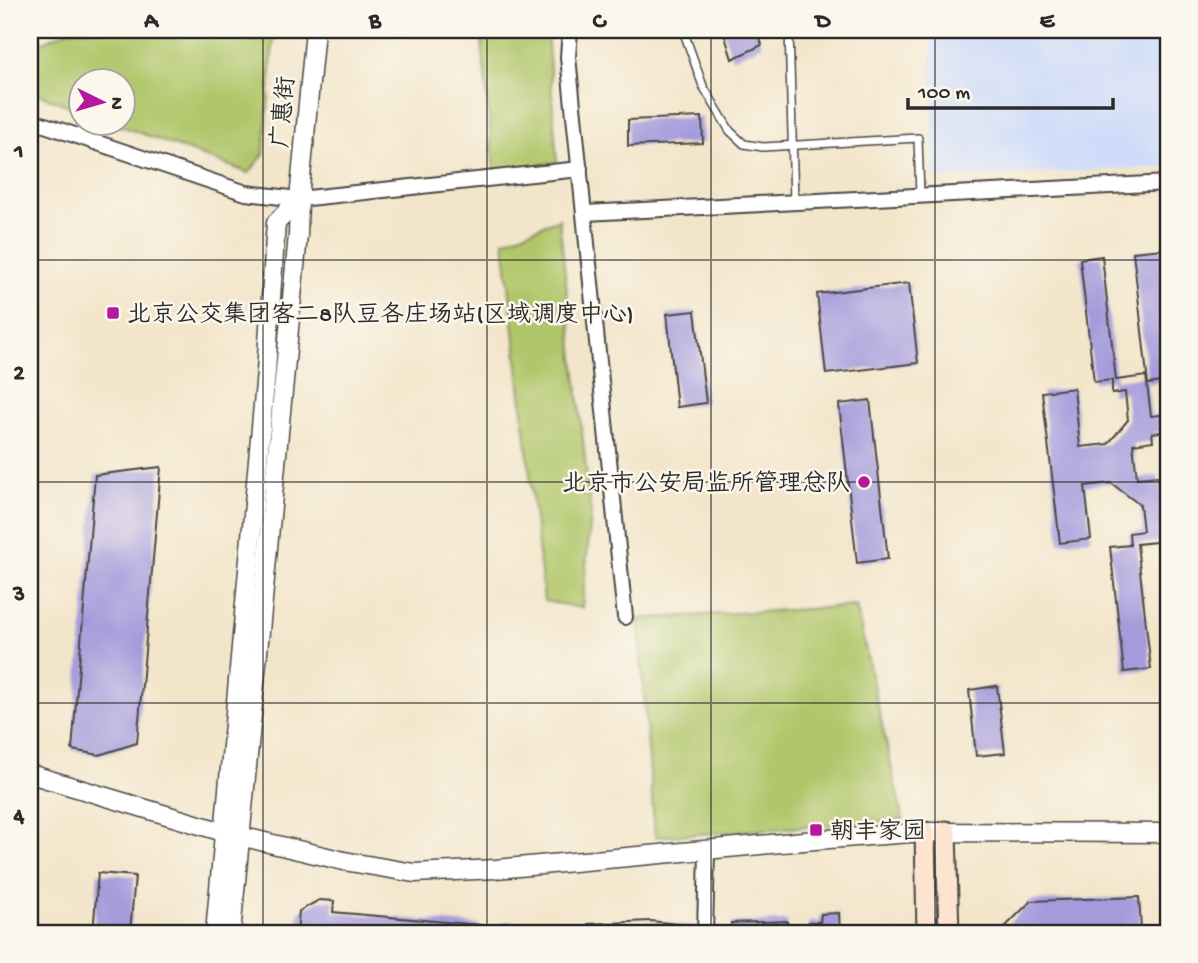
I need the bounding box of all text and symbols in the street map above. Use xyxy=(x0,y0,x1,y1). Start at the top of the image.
text: A xyxy=(143,9,159,36)
text: B xyxy=(368,9,382,36)
text: C xyxy=(593,9,608,36)
text: D xyxy=(814,9,832,36)
text: E xyxy=(1040,9,1056,36)
north arrow xyxy=(66,66,136,136)
scale bar xyxy=(908,66,1112,110)
street label: 广惠街 xyxy=(267,75,303,149)
text: 100 m xyxy=(917,82,970,107)
text: N xyxy=(103,96,127,110)
text: 1 xyxy=(13,139,24,166)
place label: 北京公交集团客二8队豆各庄场站(区域调度中心) xyxy=(127,301,634,331)
marker: 北京公交集团客二8队豆各庄场站(区域调度中心) xyxy=(105,305,121,321)
text: 2 xyxy=(13,361,25,388)
place label: 北京市公安局监所管理总队 xyxy=(562,470,850,500)
marker: 北京市公安局监所管理总队 xyxy=(856,474,872,490)
text: 3 xyxy=(12,582,25,609)
text: 4 xyxy=(13,804,25,831)
place label: 朝丰家园 xyxy=(830,818,926,848)
marker: 朝丰家园 xyxy=(808,822,824,838)

